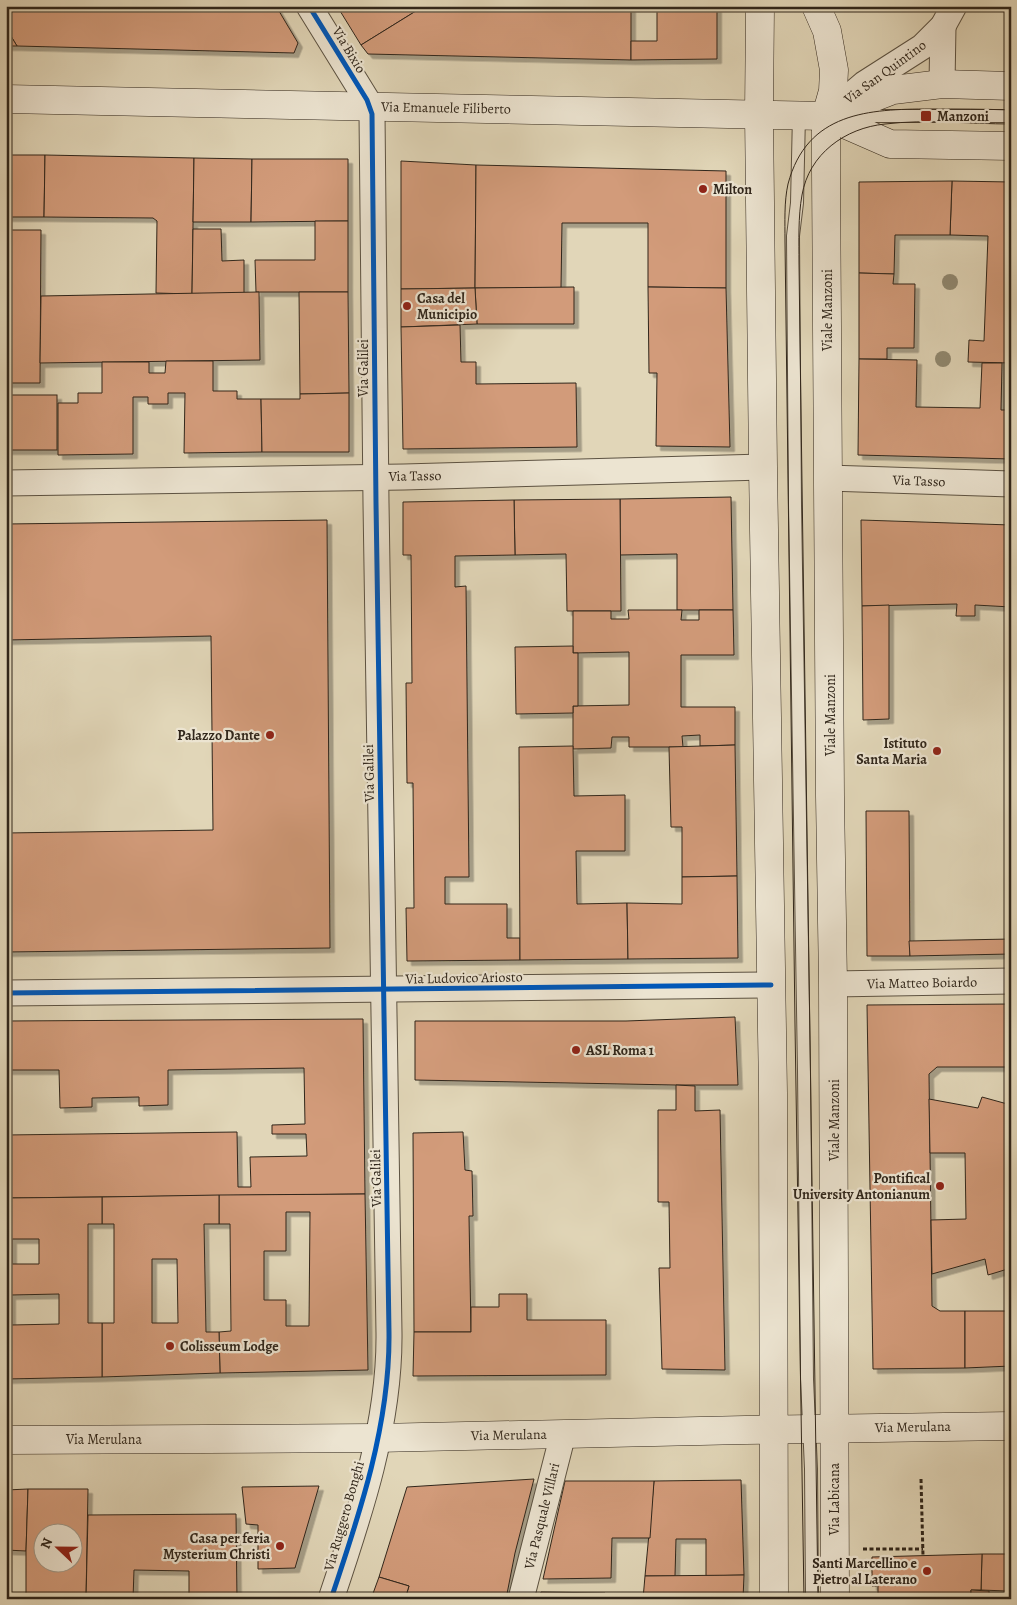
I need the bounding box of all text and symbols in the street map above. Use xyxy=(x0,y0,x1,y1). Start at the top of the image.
street label: Via Bixio xyxy=(327,22,370,77)
street label: Via San Quintino xyxy=(839,36,930,109)
street label: Via Emanuele Filiberto xyxy=(380,97,511,119)
place label: Manzoni xyxy=(937,107,989,126)
marker: Manzoni xyxy=(919,109,933,123)
place label: Milton xyxy=(713,180,752,199)
marker: Milton xyxy=(697,183,709,195)
street label: Viale Manzoni xyxy=(818,269,837,352)
place label: Casa del Municipio xyxy=(417,289,477,324)
marker: Casa del Municipio xyxy=(401,300,413,312)
street label: Via Galilei xyxy=(354,339,373,398)
street label: Via Tasso xyxy=(387,466,442,486)
street label: Via Tasso xyxy=(891,471,946,491)
street label: Viale Manzoni xyxy=(821,674,840,757)
place label: Palazzo Dante xyxy=(177,726,261,745)
marker: Palazzo Dante xyxy=(264,729,276,741)
place label: Istituto Santa Maria xyxy=(856,734,927,769)
street label: Via Galilei xyxy=(359,744,379,803)
marker: Istituto Santa Maria xyxy=(931,745,943,757)
street label: Via Ludovico Ariosto xyxy=(404,967,523,989)
street label: Via Matteo Boiardo xyxy=(866,973,977,993)
place label: ASL Roma 1 xyxy=(585,1041,654,1060)
marker: ASL Roma 1 xyxy=(570,1044,582,1056)
street label: Viale Manzoni xyxy=(825,1079,844,1162)
street label: Via Galilei xyxy=(366,1149,386,1208)
place label: Pontifical University Antonianum xyxy=(793,1169,930,1204)
marker: Pontifical University Antonianum xyxy=(934,1180,946,1192)
place label: Colisseum Lodge xyxy=(180,1337,279,1356)
marker: Colisseum Lodge xyxy=(164,1340,176,1352)
street label: Via Merulana xyxy=(874,1417,952,1437)
street label: Via Merulana xyxy=(470,1425,548,1445)
street label: Via Merulana xyxy=(65,1430,143,1449)
street label: Via Ruggero Bonghi xyxy=(319,1459,369,1574)
street label: Via Pasquale Villari xyxy=(519,1461,564,1572)
street label: Via Labicana xyxy=(825,1462,844,1536)
north arrow xyxy=(32,1522,82,1572)
place label: Casa per feria Mysterium Christi xyxy=(163,1529,270,1564)
text: N xyxy=(36,1535,57,1552)
marker: Casa per feria Mysterium Christi xyxy=(274,1540,286,1552)
place label: Santi Marcellino e Pietro al Laterano xyxy=(812,1554,918,1589)
marker: Santi Marcellino e Pietro al Laterano xyxy=(921,1565,933,1577)

